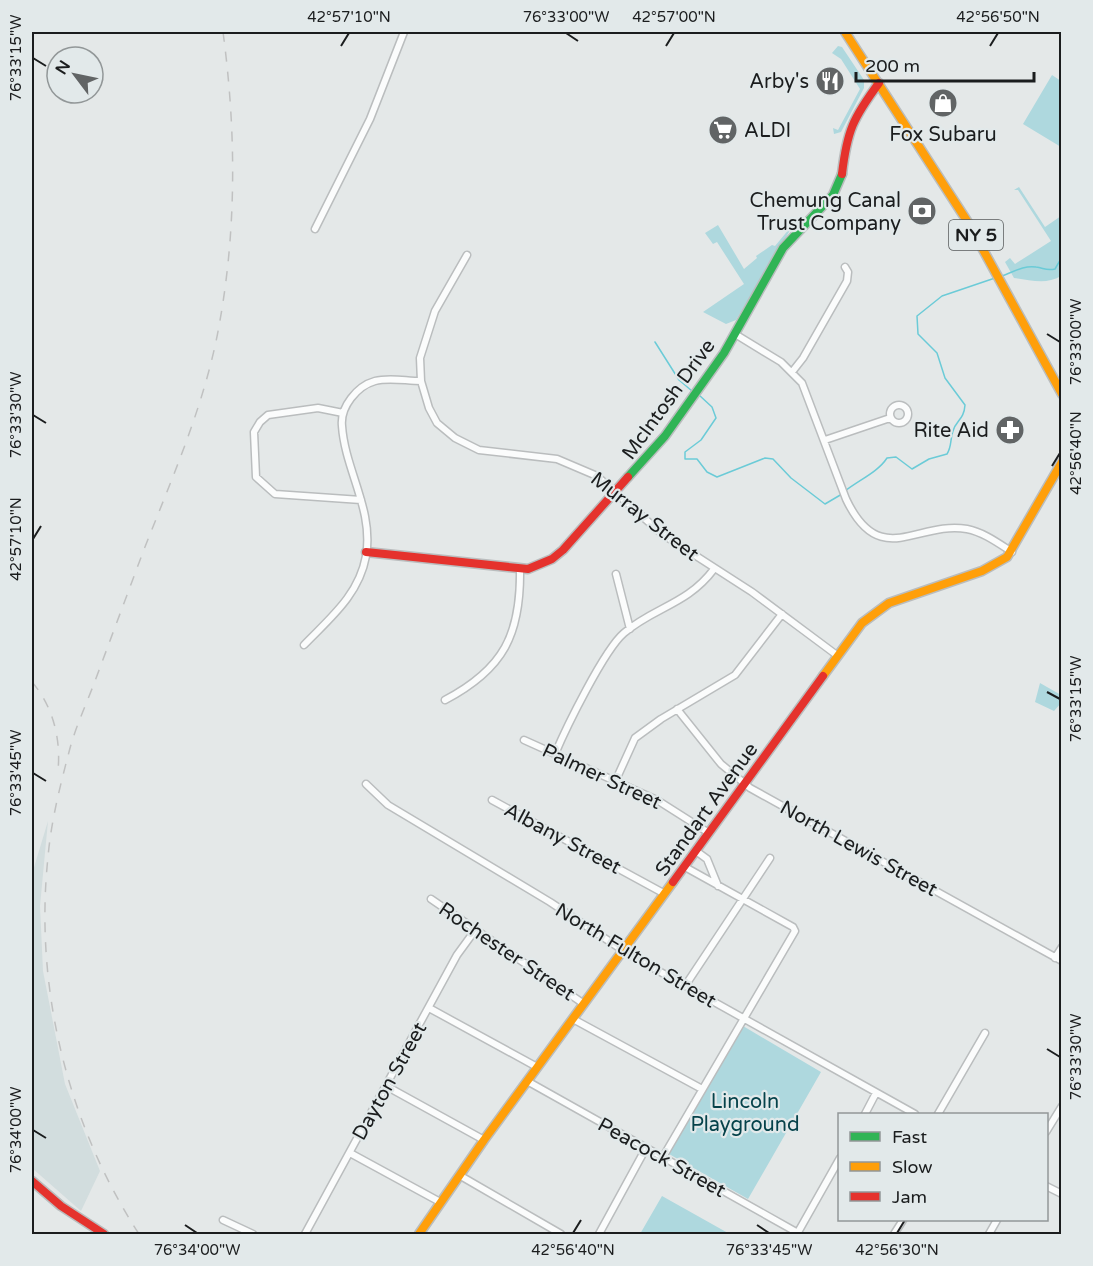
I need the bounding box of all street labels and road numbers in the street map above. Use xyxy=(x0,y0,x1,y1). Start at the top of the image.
road number: NY 5 xyxy=(949,220,1003,250)
street label: McIntosh Drive xyxy=(617,335,721,465)
street label: Murray Street xyxy=(585,467,704,567)
street label: Standart Avenue xyxy=(650,738,763,881)
street label: Palmer Street xyxy=(538,739,665,815)
street label: North Lewis Street xyxy=(776,796,942,902)
street label: Albany Street xyxy=(500,798,625,880)
street label: Rochester Street xyxy=(434,897,579,1006)
street label: North Fulton Street xyxy=(551,898,721,1014)
street label: Dayton Street xyxy=(348,1018,432,1145)
street label: Peacock Street xyxy=(593,1113,730,1203)

